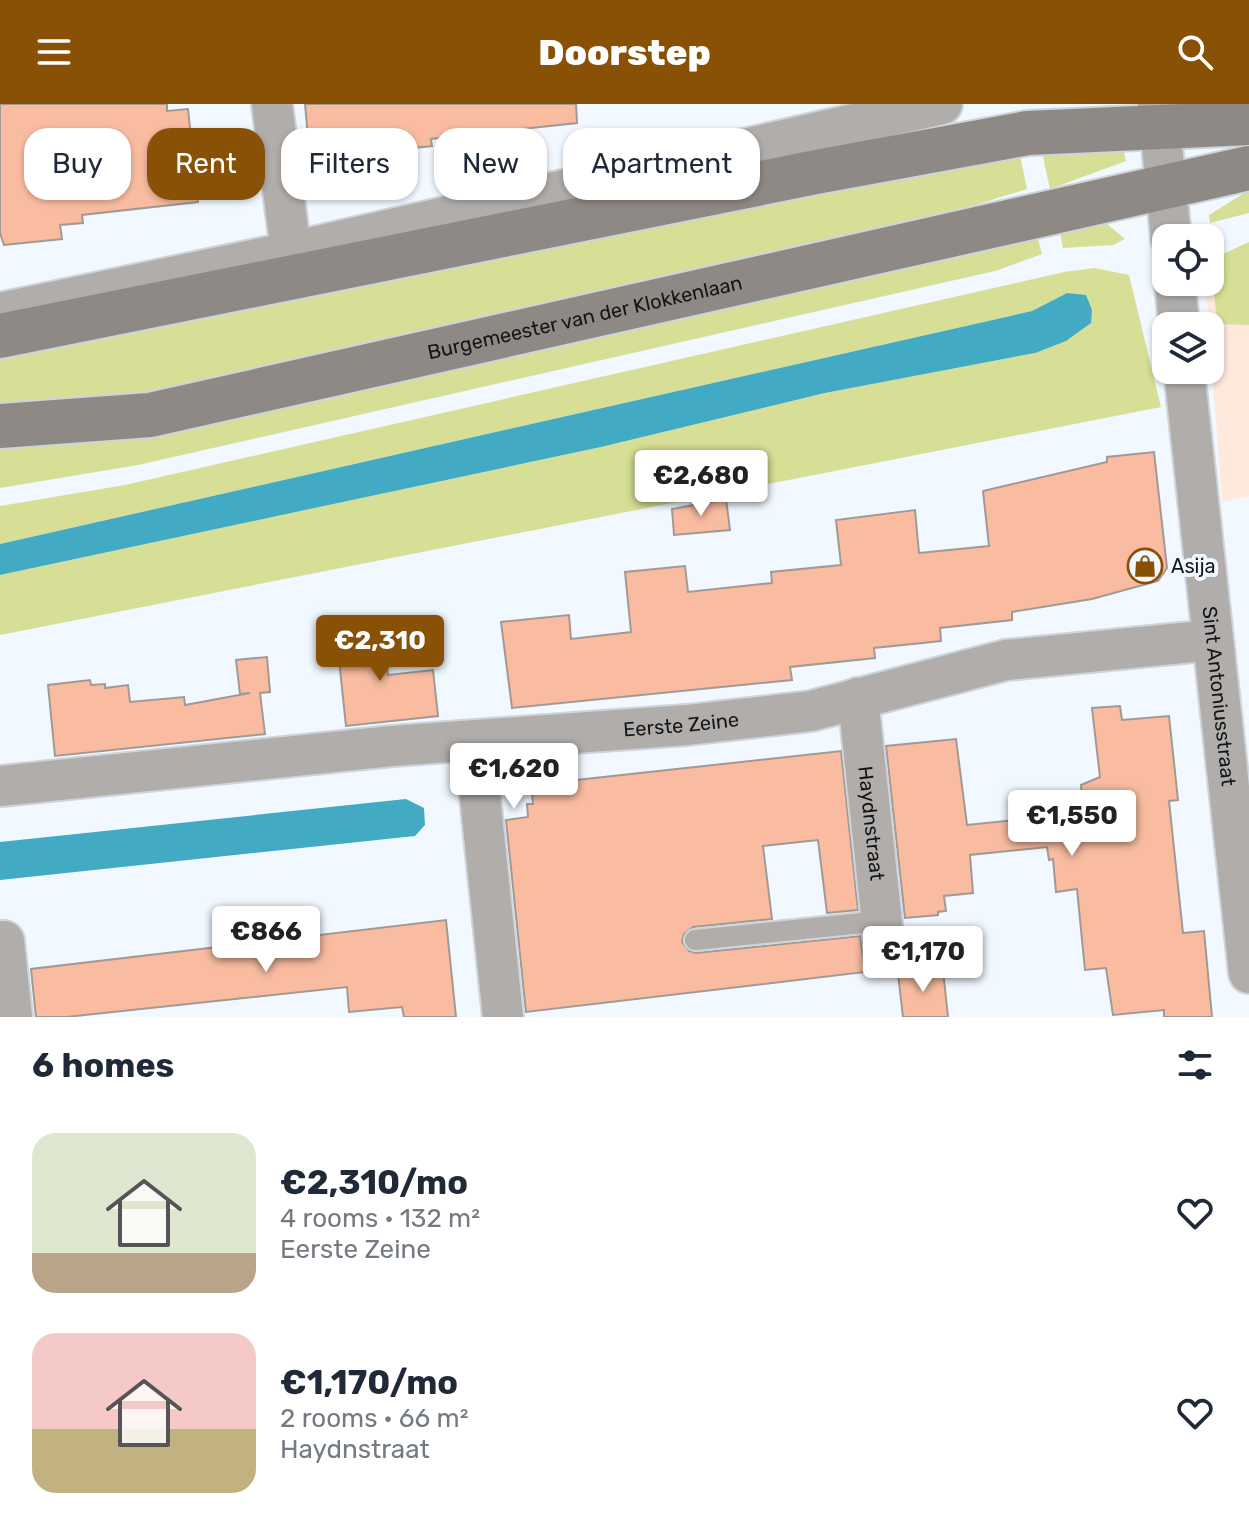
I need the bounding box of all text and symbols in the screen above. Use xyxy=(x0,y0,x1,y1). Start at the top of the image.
icon: menu xyxy=(32,30,76,74)
icon: search xyxy=(1173,30,1217,74)
text: Doorstep xyxy=(538,31,711,74)
chip: Buy xyxy=(24,128,131,200)
chip: Rent xyxy=(147,128,265,200)
chip: Filters xyxy=(281,128,418,200)
chip: New xyxy=(434,128,547,200)
chip: Apartment xyxy=(563,128,760,200)
map controls xyxy=(1152,224,1224,384)
button: locate xyxy=(1152,224,1224,296)
street label: Burgemeester van der Klokkenlaan xyxy=(425,270,744,364)
button: layers xyxy=(1152,312,1224,384)
pin: €2,680 xyxy=(636,450,766,518)
text: €2,680 xyxy=(653,460,749,491)
shop icon: Asija xyxy=(1126,547,1164,585)
place label: Asija xyxy=(1171,554,1216,578)
street label: Sint Antoniusstraat xyxy=(1198,605,1241,787)
pin: €2,310 xyxy=(315,615,445,683)
text: €2,310 xyxy=(334,625,426,656)
street label: Eerste Zeine xyxy=(623,707,740,741)
pin: €1,620 xyxy=(449,743,579,811)
text: €1,620 xyxy=(468,753,560,784)
street label: Haydnstraat xyxy=(853,765,889,882)
pin: €1,550 xyxy=(1007,790,1137,858)
text: €1,550 xyxy=(1026,800,1118,831)
pin: €866 xyxy=(219,906,313,974)
text: €866 xyxy=(230,916,302,947)
pin: €1,170 xyxy=(858,926,988,994)
text: €1,170 xyxy=(881,936,965,967)
icon: filters xyxy=(1173,1043,1217,1087)
text: 6 homes xyxy=(32,1045,174,1086)
text: €2,310/mo xyxy=(280,1162,468,1203)
icon: home xyxy=(96,1165,192,1261)
icon: heart xyxy=(1173,1191,1217,1235)
text: 4 rooms · 132 m² xyxy=(280,1203,480,1234)
text: Eerste Zeine xyxy=(280,1234,431,1265)
text: €1,170/mo xyxy=(280,1362,458,1403)
icon: home xyxy=(96,1365,192,1461)
icon: heart xyxy=(1173,1391,1217,1435)
text: 2 rooms · 66 m² xyxy=(280,1403,469,1434)
text: Haydnstraat xyxy=(280,1434,430,1465)

